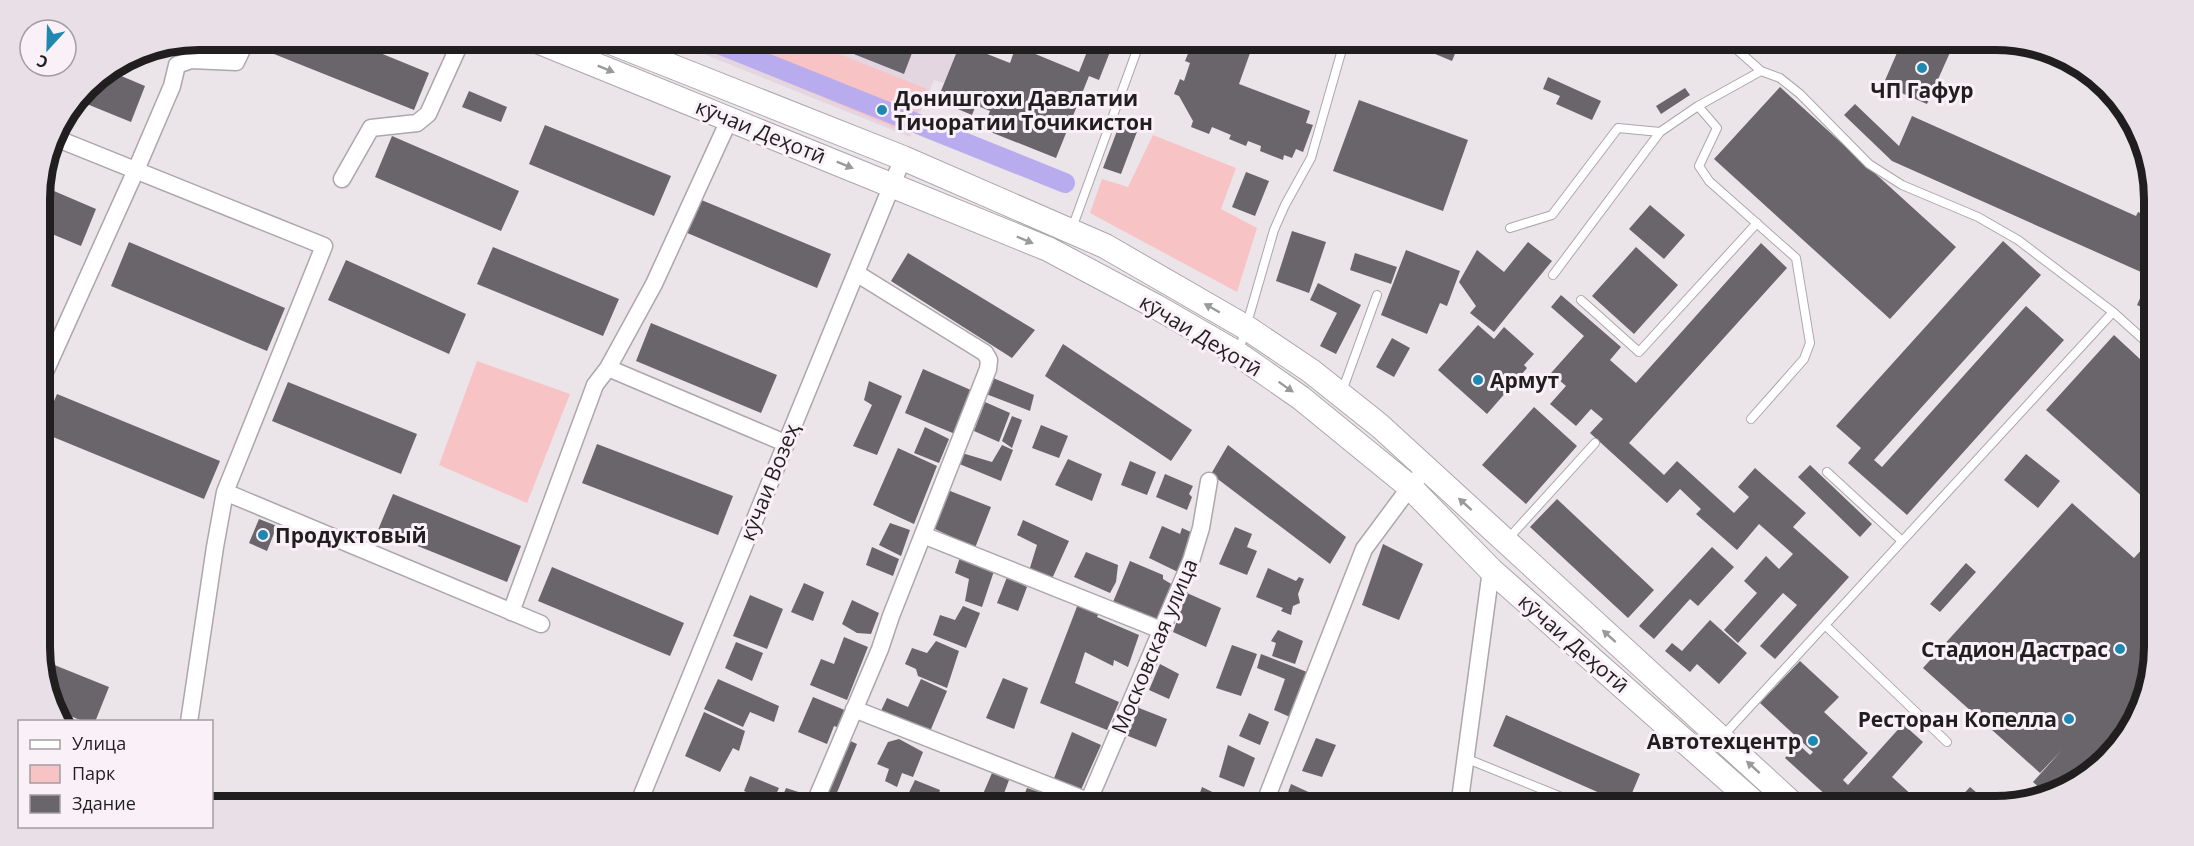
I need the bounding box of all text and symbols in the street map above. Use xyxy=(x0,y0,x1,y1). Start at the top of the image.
north arrow xyxy=(18,18,78,78)
text: С xyxy=(34,50,51,74)
marker: ЧП Гафур xyxy=(1915,61,1929,75)
one-way arrow xyxy=(597,64,615,74)
place label: ЧП Гафур xyxy=(1870,76,1974,104)
place label: Донишгохи Давлатии Тичоратии Точикистон xyxy=(894,84,1153,136)
street label: кӯчаи Деҳотӣ xyxy=(692,92,830,170)
marker: Донишгохи Давлатии Тичоратии Точикистон xyxy=(875,103,889,117)
one-way arrow xyxy=(836,161,854,170)
one-way arrow xyxy=(1016,236,1034,245)
street label: кӯчаи Деҳотӣ xyxy=(1135,287,1267,383)
one-way arrow xyxy=(1204,302,1220,313)
place label: Армут xyxy=(1490,366,1559,394)
marker: Армут xyxy=(1471,373,1485,387)
one-way arrow xyxy=(1277,381,1293,393)
street label: кӯчаи Возеҳ xyxy=(733,419,805,545)
one-way arrow xyxy=(1457,497,1472,511)
place label: Продуктовый xyxy=(275,521,427,549)
marker: Продуктовый xyxy=(256,528,270,542)
street label: Московская улица xyxy=(1104,554,1204,738)
street label: кӯчаи Деҳотӣ xyxy=(1513,587,1635,699)
one-way arrow xyxy=(1602,630,1617,643)
place label: Стадион Дастрас xyxy=(1921,635,2108,663)
marker: Стадион Дастрас xyxy=(2113,642,2127,656)
place label: Ресторан Копелла xyxy=(1858,705,2057,733)
marker: Ресторан Копелла xyxy=(2062,712,2076,726)
legend xyxy=(18,720,213,828)
place label: Автотехцентр xyxy=(1647,727,1801,755)
text: Улица xyxy=(72,731,126,755)
marker: Автотехцентр xyxy=(1806,734,1820,748)
text: Парк xyxy=(72,761,116,785)
one-way arrow xyxy=(1746,761,1761,774)
text: Здание xyxy=(72,791,136,815)

